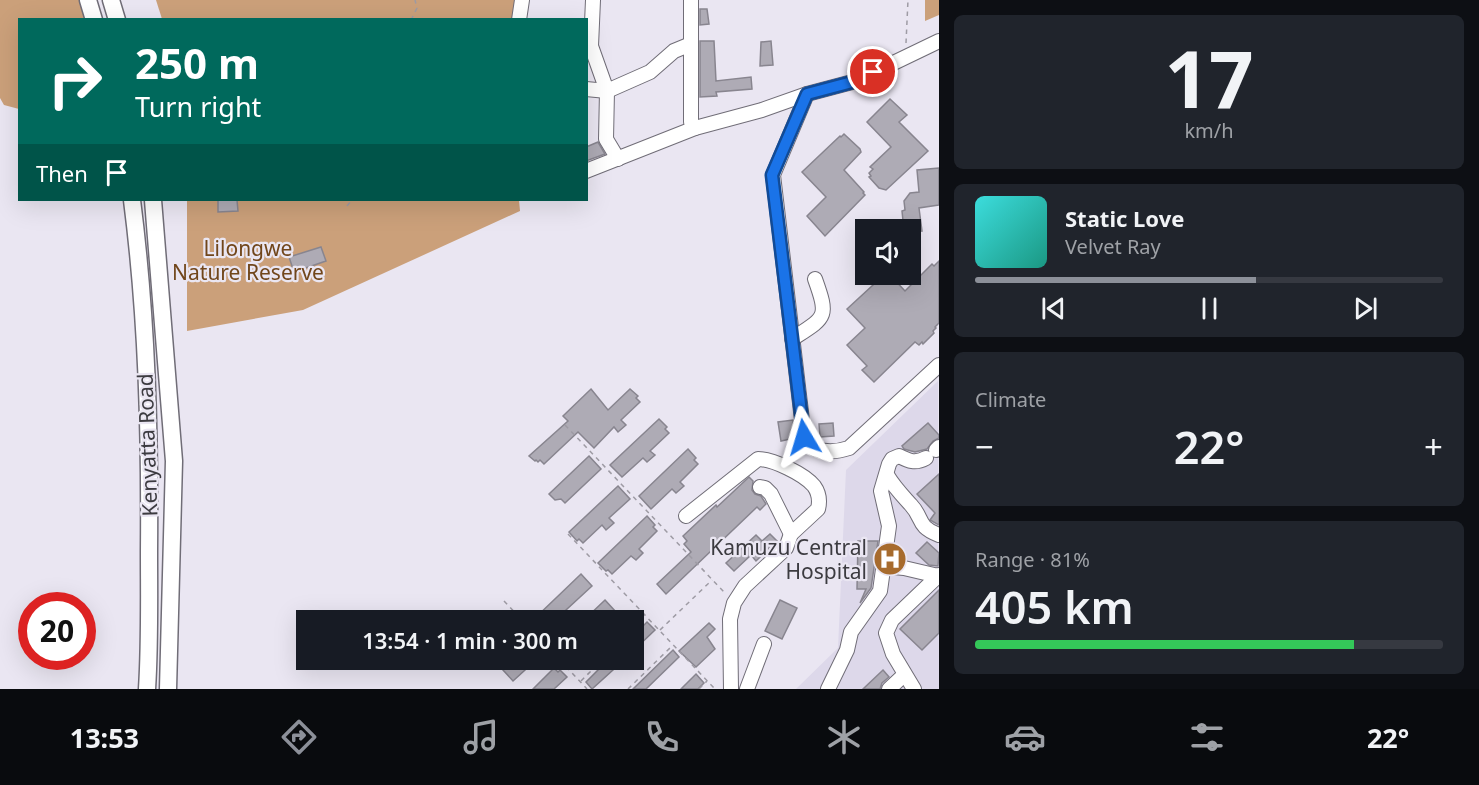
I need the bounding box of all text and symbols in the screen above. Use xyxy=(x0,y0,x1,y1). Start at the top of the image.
text: 17 xyxy=(1164,25,1254,131)
text: 250 m xyxy=(135,34,259,91)
icon: right xyxy=(36,42,114,120)
pin xyxy=(847,46,898,97)
icon: arrive xyxy=(856,55,889,88)
text: Turn right xyxy=(135,88,261,125)
text: km/h xyxy=(1184,117,1234,144)
icon: arrive xyxy=(100,156,133,189)
text: Then xyxy=(36,158,88,188)
text: Static Love xyxy=(1065,203,1184,233)
map controls xyxy=(855,219,921,285)
button: sound xyxy=(855,219,921,285)
text: Velvet Ray xyxy=(1065,233,1161,260)
park label: Lilongwe Nature Reserve xyxy=(172,234,324,286)
icon: previous xyxy=(1037,292,1070,325)
icon: pause xyxy=(1193,292,1226,325)
icon: next xyxy=(1349,292,1382,325)
street label: Kenyatta Road xyxy=(131,373,163,517)
text: Climate xyxy=(975,386,1046,413)
position arrow xyxy=(772,405,836,469)
text: 22° xyxy=(1174,416,1244,477)
text: − xyxy=(975,424,994,469)
text: + xyxy=(1424,424,1443,469)
place label: Kamuzu Central Hospital xyxy=(710,533,867,585)
hospital icon: Kamuzu Central Hospital xyxy=(872,541,908,577)
text: Range · 81% xyxy=(975,546,1090,573)
text: 405 km xyxy=(975,576,1134,637)
speed limit sign: 20 xyxy=(18,592,96,670)
text: 13:54 · 1 min · 300 m xyxy=(362,625,578,655)
icon: directions xyxy=(278,716,320,758)
icon: music xyxy=(460,716,502,758)
icon: phone xyxy=(641,716,683,758)
icon: climate xyxy=(823,716,865,758)
icon: car xyxy=(1004,716,1046,758)
icon: filters xyxy=(1186,716,1228,758)
text: 13:53 xyxy=(70,719,139,756)
text: 22° xyxy=(1367,719,1409,756)

